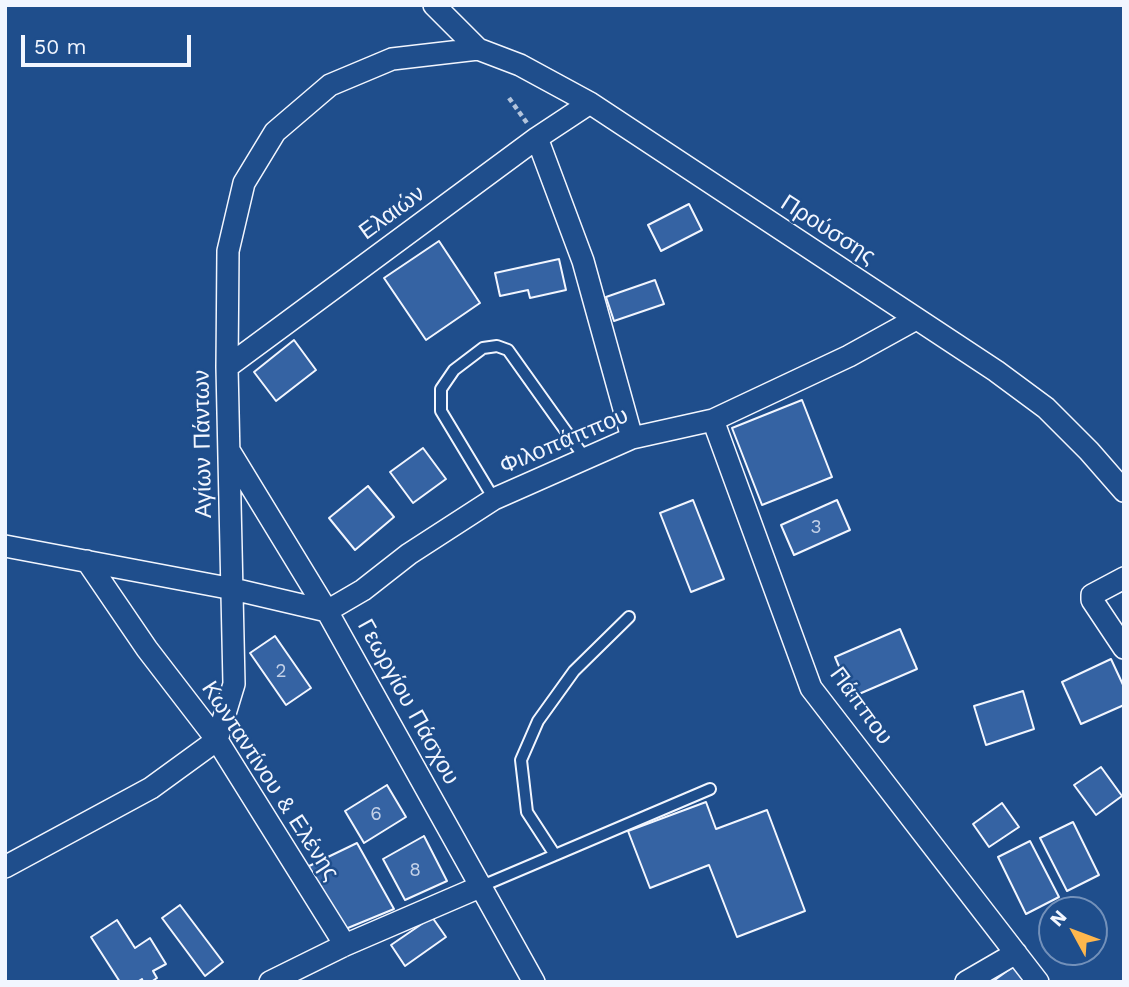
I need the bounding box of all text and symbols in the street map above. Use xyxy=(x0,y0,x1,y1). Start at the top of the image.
scale bar xyxy=(24,21,194,65)
text: 50 m xyxy=(34,34,86,59)
street label: Ελαιών xyxy=(354,180,430,246)
street label: Προύσσης xyxy=(775,189,881,271)
street label: Αγίων Πάντων xyxy=(188,370,218,518)
street label: Φιλοπάππου xyxy=(496,402,632,480)
house number: 3 xyxy=(810,516,822,538)
street label: Γεωργίου Πάσχου xyxy=(351,615,465,789)
house number: 2 xyxy=(275,660,287,682)
street label: Πάππου xyxy=(824,662,898,750)
street label: Κωνταντίνου & Ελένης xyxy=(195,676,345,886)
house number: 6 xyxy=(370,803,382,825)
house number: 8 xyxy=(409,859,421,881)
north arrow xyxy=(1038,896,1108,966)
text: N xyxy=(1045,905,1072,931)

